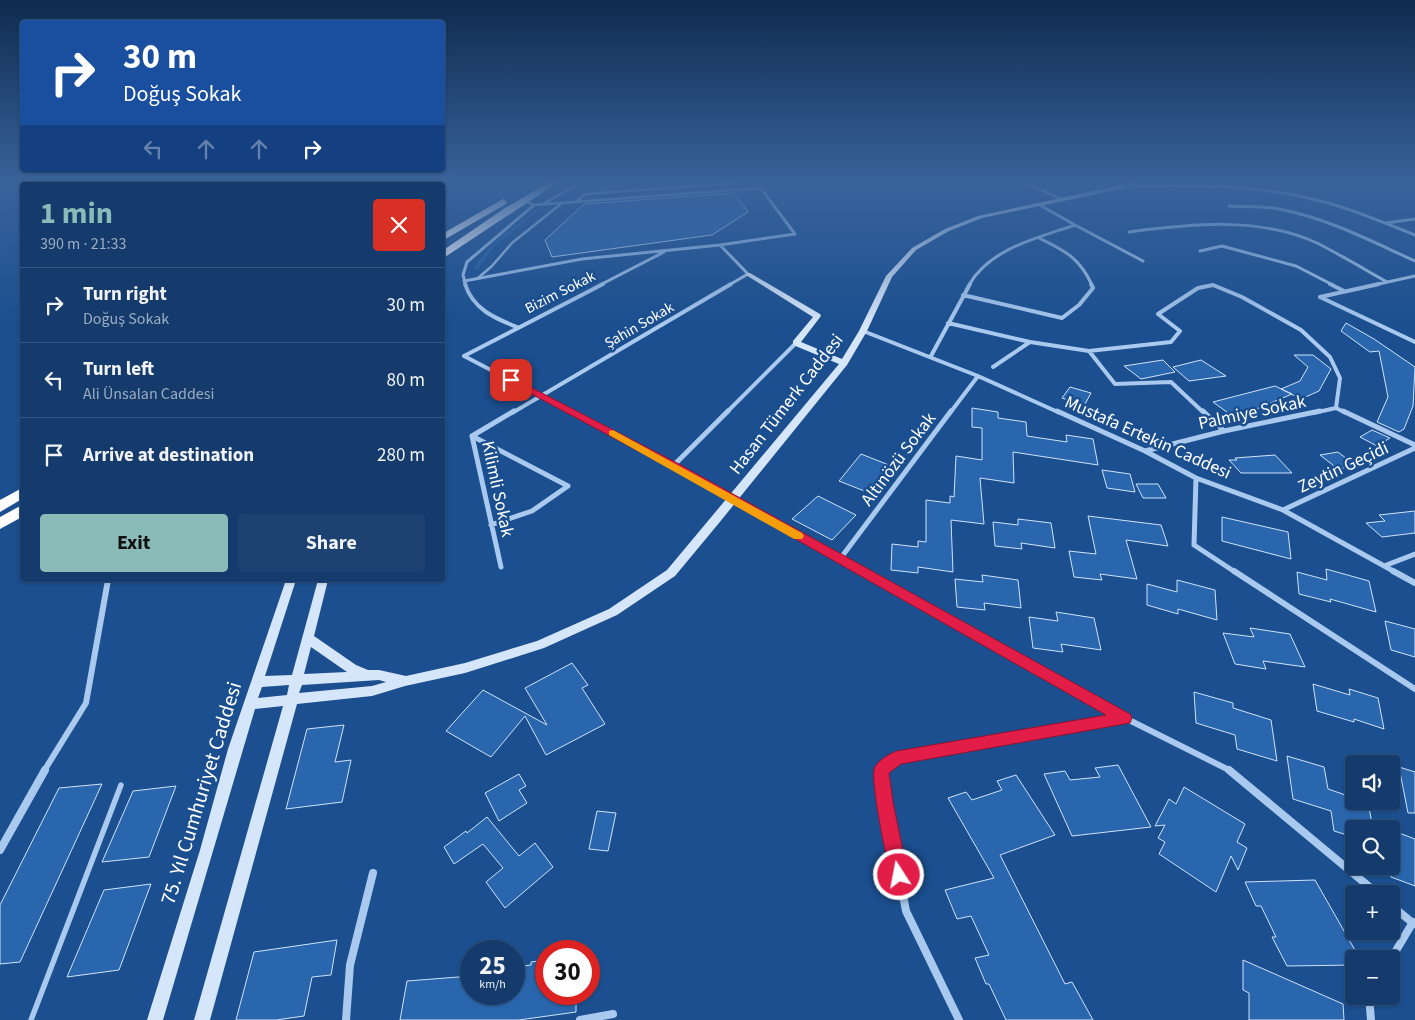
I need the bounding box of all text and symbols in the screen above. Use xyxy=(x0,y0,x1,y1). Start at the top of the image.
text: 30 m xyxy=(123,32,197,82)
icon: right xyxy=(40,40,105,105)
text: Doğuş Sokak xyxy=(123,78,241,110)
icon: left xyxy=(139,135,167,163)
icon: ahead xyxy=(192,135,220,163)
icon: ahead xyxy=(245,135,273,163)
icon: right xyxy=(298,135,326,163)
text: 1 min xyxy=(40,192,113,235)
button: close xyxy=(373,199,425,251)
text: 390 m · 21:33 xyxy=(40,233,127,255)
street label: Bizim Sokak xyxy=(521,265,600,319)
text: Turn right xyxy=(83,281,167,308)
icon: right xyxy=(40,291,68,319)
text: 30 m xyxy=(387,292,425,319)
street label: Şahin Sokak xyxy=(601,297,678,354)
text: Doğuş Sokak xyxy=(83,308,169,330)
street label: Hasan Tümerk Caddesi xyxy=(724,329,849,480)
text: Turn left xyxy=(83,356,154,383)
pin xyxy=(490,359,532,401)
icon: left xyxy=(40,366,68,394)
icon: arrive xyxy=(497,366,525,394)
text: 80 m xyxy=(387,367,425,394)
text: Ali Ünsalan Caddesi xyxy=(83,383,214,405)
street label: Mustafa Ertekin Caddesi xyxy=(1061,389,1235,485)
street label: Palmiye Sokak xyxy=(1196,389,1308,436)
street label: Altınözü Sokak xyxy=(855,407,942,511)
street label: Zeytin Geçidi xyxy=(1294,435,1393,499)
street label: Kilimli Sokak xyxy=(475,439,520,539)
icon: arrive xyxy=(40,441,68,469)
text: Arrive at destination xyxy=(83,442,254,469)
text: 280 m xyxy=(377,442,425,469)
button: Exit xyxy=(40,514,228,572)
button: Share xyxy=(238,514,425,572)
street label: 75. Yıl Cumhuriyet Caddesi xyxy=(153,678,249,908)
map controls xyxy=(1345,755,1400,1005)
button: sound xyxy=(1345,755,1400,810)
button: search xyxy=(1345,820,1400,875)
position arrow xyxy=(872,848,924,900)
button: + xyxy=(1345,885,1400,940)
speed limit sign: 30 xyxy=(535,940,600,1005)
text: 25 xyxy=(479,948,506,984)
button: − xyxy=(1345,950,1400,1005)
text: km/h xyxy=(479,976,506,993)

